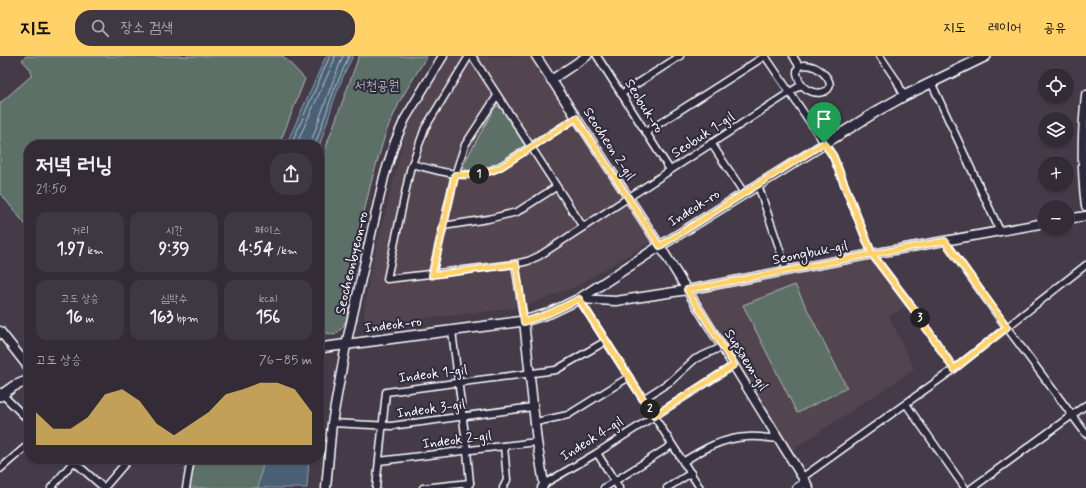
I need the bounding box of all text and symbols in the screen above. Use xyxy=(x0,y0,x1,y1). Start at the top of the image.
search box xyxy=(75,10,355,46)
text: 지도 xyxy=(20,16,51,41)
icon: search xyxy=(89,17,111,39)
text: 장소 검색 xyxy=(121,18,173,38)
text: 지도 xyxy=(943,19,966,37)
text: 레이어 xyxy=(988,19,1021,37)
text: 공유 xyxy=(1043,19,1066,37)
map controls xyxy=(1038,68,1074,236)
button: locate xyxy=(1038,68,1074,104)
street label: Seobuk-ro xyxy=(620,76,668,136)
park label: 서천공원 xyxy=(354,77,400,95)
pin xyxy=(807,102,841,143)
street label: Seocheon 2-gil xyxy=(579,104,639,184)
street label: Seobuk 1-gil xyxy=(668,108,738,162)
icon: arrive xyxy=(813,108,835,130)
button: layers xyxy=(1038,112,1074,148)
text: 저녁 러닝 xyxy=(36,152,113,180)
button: share xyxy=(270,153,312,195)
button: + xyxy=(1038,156,1074,192)
pin: 1 xyxy=(469,164,489,184)
text: 1 xyxy=(477,167,481,181)
text: 21:50 xyxy=(36,181,67,198)
street label: Indeok-ro xyxy=(665,185,723,231)
button: − xyxy=(1038,200,1074,236)
street label: Seocheonbyeon-ro xyxy=(331,210,373,316)
text: 거리 xyxy=(71,224,89,238)
text: 시간 xyxy=(165,224,183,238)
text: 페이스 xyxy=(255,224,281,238)
street label: Seongbuk-gil xyxy=(771,237,849,270)
text: 1.97 xyxy=(56,238,85,260)
text: 9:39 xyxy=(159,238,189,260)
text: 4:54 xyxy=(239,238,274,260)
text: km xyxy=(85,244,104,258)
text: /km xyxy=(274,244,297,258)
text: 고도 상승 xyxy=(61,292,99,306)
text: 심박수 xyxy=(161,292,187,306)
text: kcal xyxy=(259,292,277,306)
text: 16 xyxy=(66,306,83,328)
text: 163 xyxy=(149,306,173,328)
text: 156 xyxy=(256,306,280,328)
pin: 3 xyxy=(910,308,930,328)
text: 3 xyxy=(918,311,922,325)
text: m xyxy=(83,312,94,326)
text: bpm xyxy=(173,312,199,326)
street label: Indeok-ro xyxy=(363,313,423,337)
street label: Supsaem-gil xyxy=(720,326,772,394)
text: 고도 상승 xyxy=(36,352,81,369)
text: 76–85 m xyxy=(259,352,312,369)
street label: Indeok 1-gil xyxy=(398,361,468,387)
street label: Indeok 3-gil xyxy=(395,395,467,423)
pin: 2 xyxy=(640,399,660,419)
text: 2 xyxy=(647,402,653,416)
street label: Indeok 4-gil xyxy=(557,413,627,465)
street label: Indeok 2-gil xyxy=(421,427,493,453)

